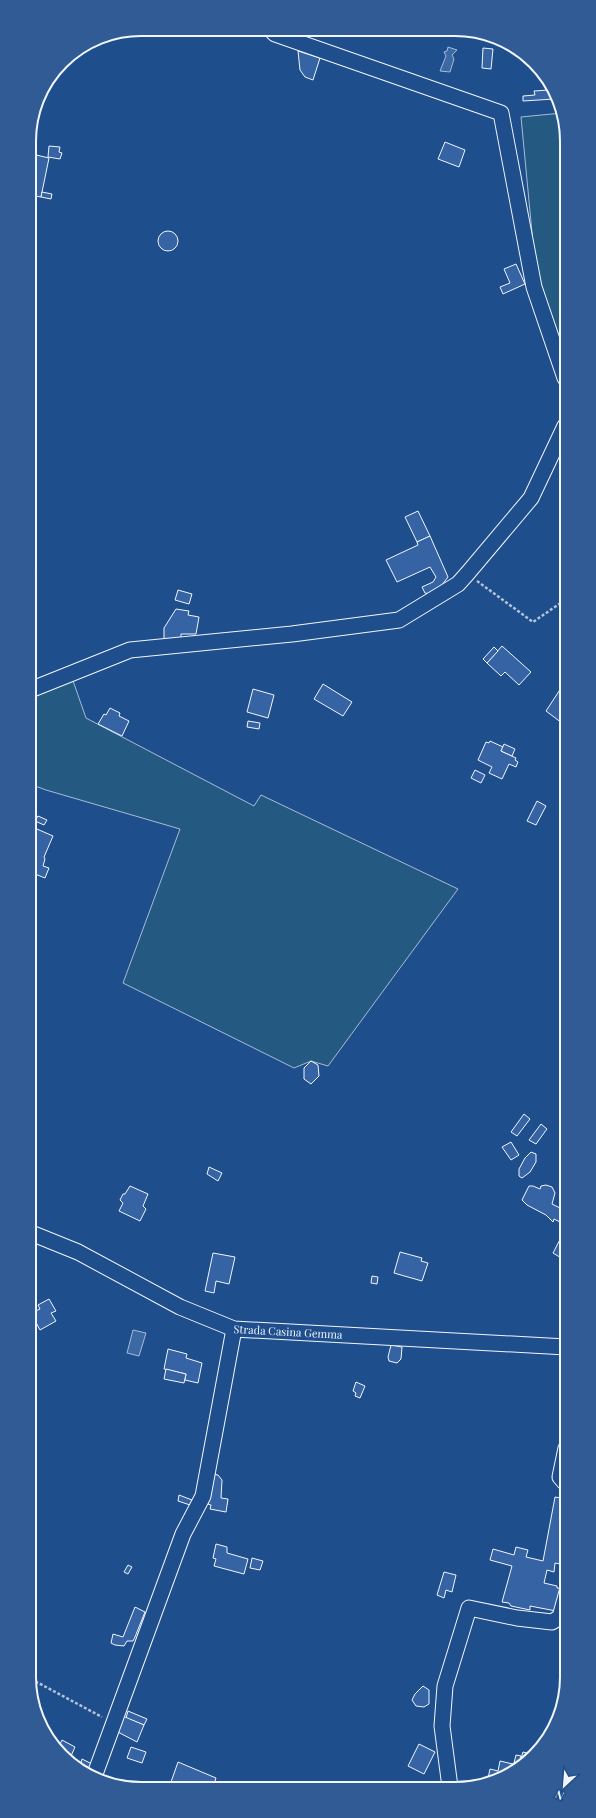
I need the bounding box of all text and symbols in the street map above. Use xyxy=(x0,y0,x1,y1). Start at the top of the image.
street label: Strada Casina Gemma xyxy=(233,1321,343,1342)
north arrow xyxy=(544,1766,584,1806)
text: N xyxy=(552,1787,566,1804)

